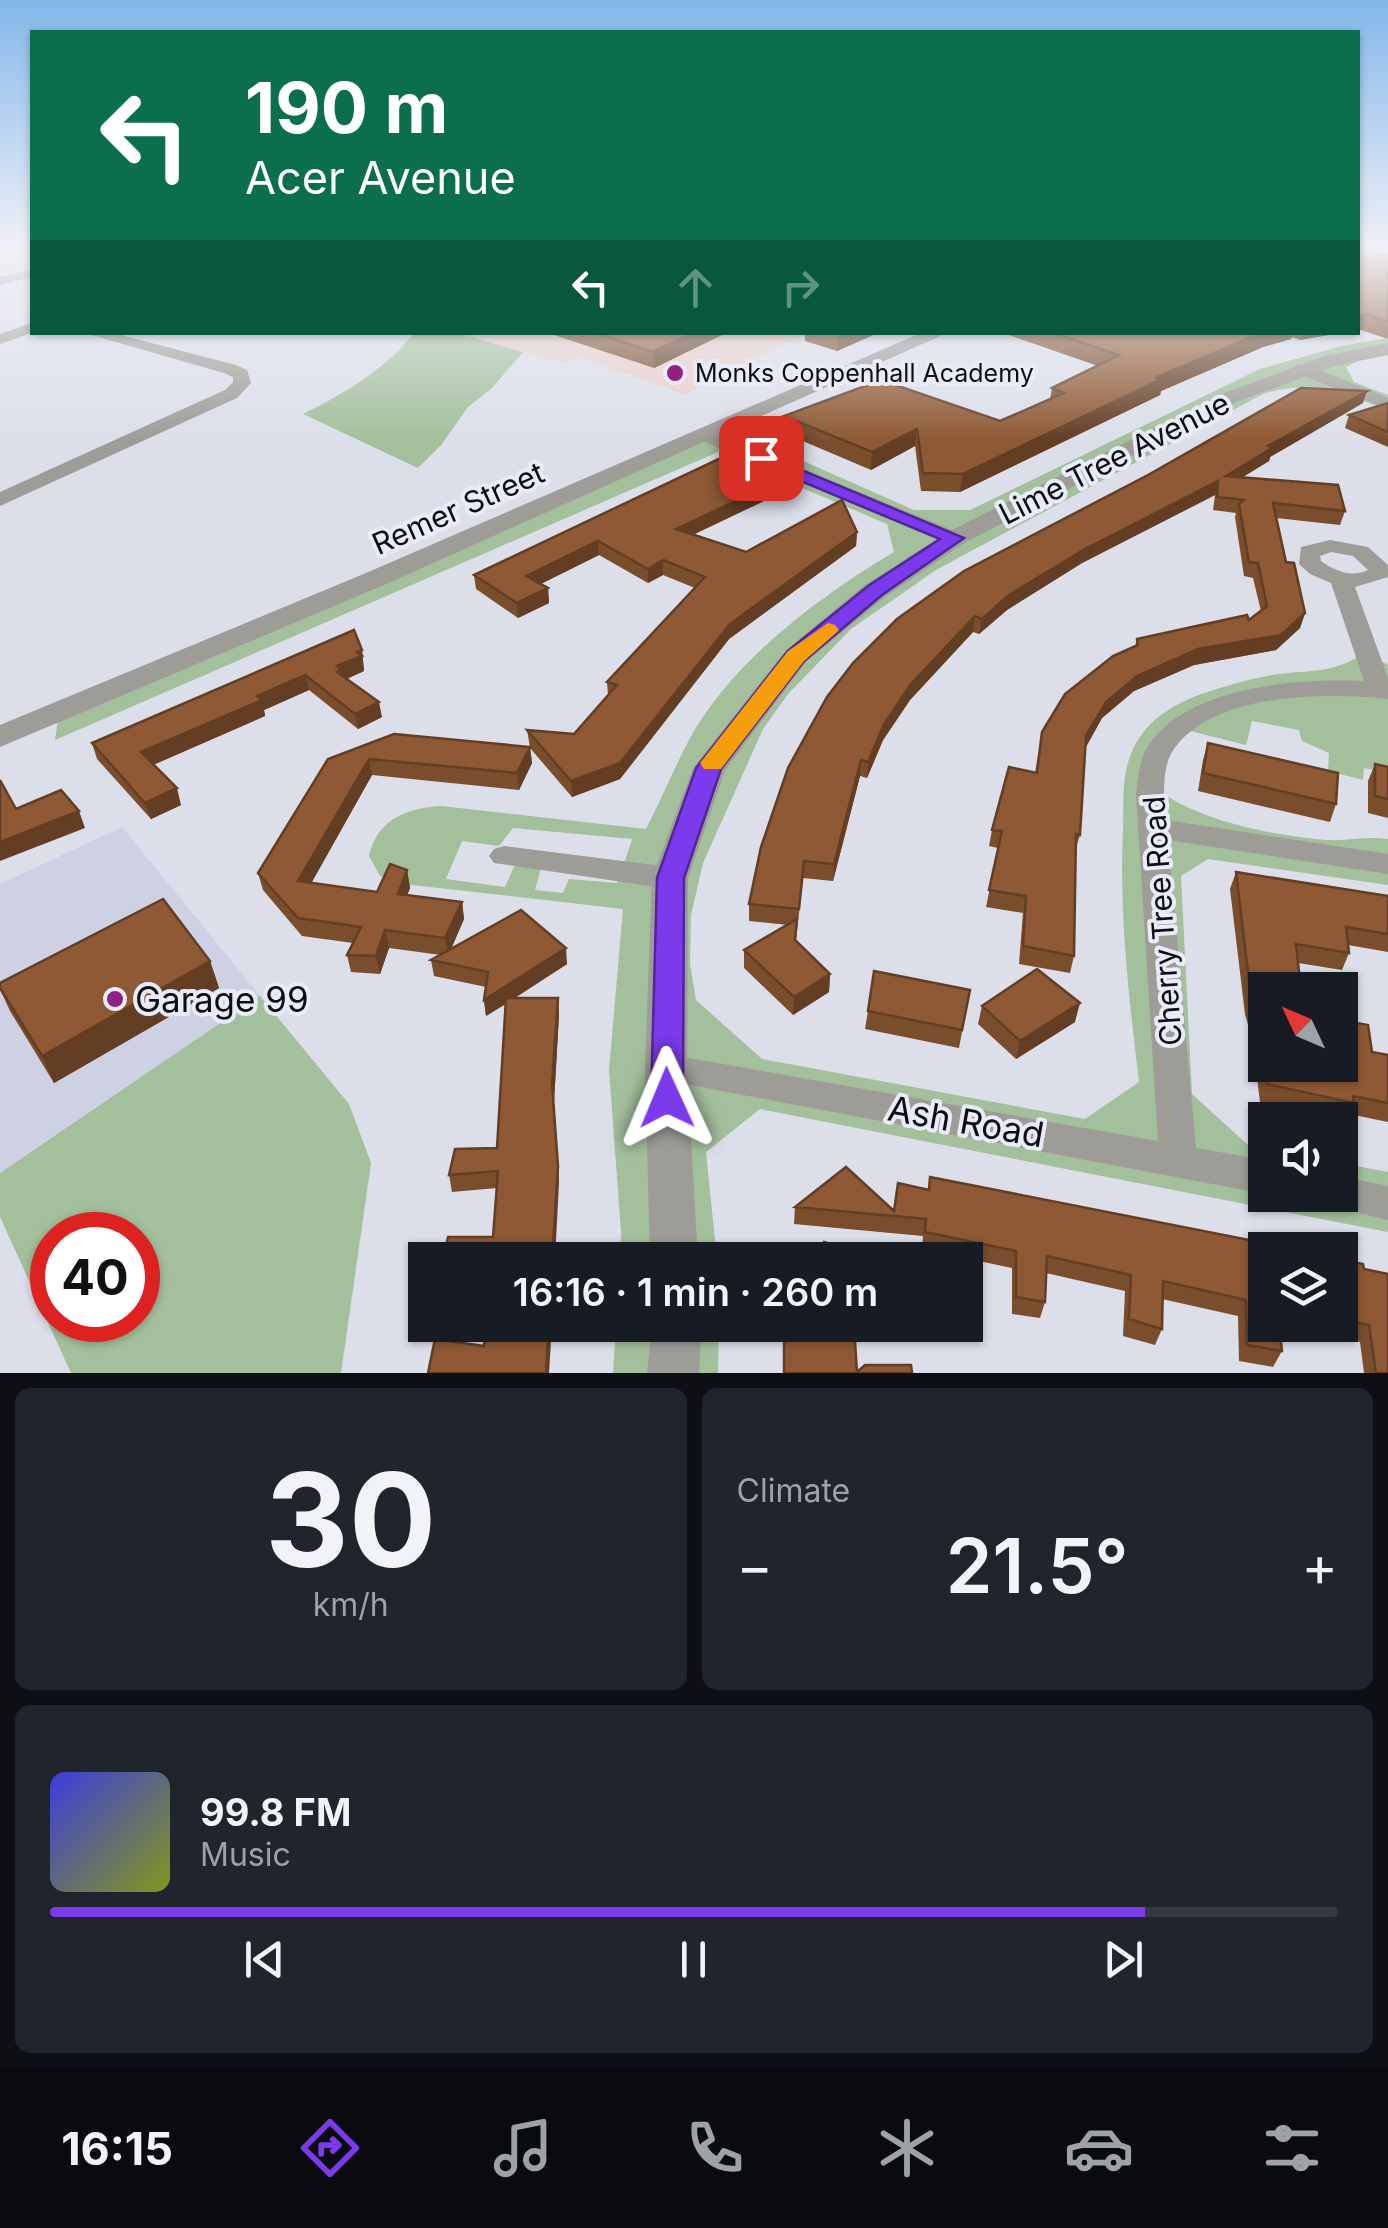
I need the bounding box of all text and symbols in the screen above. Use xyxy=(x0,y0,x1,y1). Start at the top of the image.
text: 190 m xyxy=(245,65,448,150)
icon: left xyxy=(80,70,210,200)
text: Acer Avenue xyxy=(245,150,516,205)
icon: left xyxy=(563,260,618,315)
icon: ahead xyxy=(668,260,723,315)
icon: right xyxy=(773,260,828,315)
place label: Monks Coppenhall Academy xyxy=(695,358,1034,388)
marker: Monks Coppenhall Academy xyxy=(664,362,686,384)
street label: Lime Tree Avenue xyxy=(993,384,1235,532)
pin xyxy=(719,416,804,501)
icon: arrive xyxy=(734,431,789,486)
street label: Remer Street xyxy=(366,454,550,562)
street label: Cherry Tree Road xyxy=(1135,795,1189,1047)
north arrow xyxy=(1248,972,1358,1082)
map controls xyxy=(1248,972,1358,1342)
place label: Garage 99 xyxy=(135,978,309,1020)
marker: Garage 99 xyxy=(104,988,126,1010)
position arrow xyxy=(615,1046,719,1150)
street label: Ash Road xyxy=(885,1087,1047,1155)
button: sound xyxy=(1248,1102,1358,1212)
speed limit sign: 40 xyxy=(30,1212,160,1342)
button: layers xyxy=(1248,1232,1358,1342)
text: 16:16 · 1 min · 260 m xyxy=(513,1269,878,1315)
text: 30 xyxy=(265,1441,437,1598)
text: Climate xyxy=(737,1471,850,1510)
text: 21.5° xyxy=(946,1520,1129,1611)
text: − xyxy=(737,1533,773,1599)
text: + xyxy=(1302,1533,1338,1599)
text: km/h xyxy=(313,1585,389,1624)
text: 99.8 FM xyxy=(200,1789,351,1835)
text: Music xyxy=(200,1835,291,1874)
icon: previous xyxy=(237,1932,292,1987)
icon: pause xyxy=(666,1932,721,1987)
icon: next xyxy=(1096,1932,1151,1987)
icon: directions xyxy=(295,2113,365,2183)
icon: music xyxy=(488,2113,558,2183)
icon: phone xyxy=(680,2113,750,2183)
icon: climate xyxy=(872,2113,942,2183)
icon: car xyxy=(1064,2113,1134,2183)
icon: filters xyxy=(1257,2113,1327,2183)
text: 16:15 xyxy=(61,2121,173,2176)

